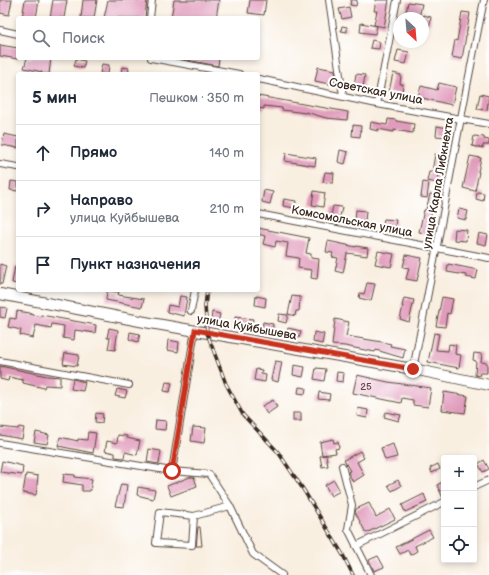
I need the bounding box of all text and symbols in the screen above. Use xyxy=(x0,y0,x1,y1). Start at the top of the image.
north arrow xyxy=(393,12,429,48)
search box xyxy=(16,16,260,60)
icon: search xyxy=(30,27,52,49)
text: Поиск xyxy=(62,29,105,48)
street label: Советская улица xyxy=(328,75,424,108)
text: 5 мин xyxy=(32,88,77,108)
text: Пешком · 350 m xyxy=(149,90,244,106)
street label: улица Карла Либкнехта xyxy=(419,116,457,250)
icon: ahead xyxy=(32,142,54,164)
text: Прямо xyxy=(70,143,117,162)
text: 140 m xyxy=(209,145,244,161)
text: Направо xyxy=(70,191,133,210)
icon: right xyxy=(32,198,54,220)
text: 210 m xyxy=(210,201,244,217)
street label: Комсомольская улица xyxy=(290,202,414,241)
text: улица Куйбышева xyxy=(70,210,180,226)
icon: arrive xyxy=(32,254,54,276)
text: Пункт назначения xyxy=(70,255,201,274)
street label: улица Куйбышева xyxy=(196,311,298,344)
route end xyxy=(404,360,422,378)
house number: 25 xyxy=(360,381,372,393)
map controls xyxy=(441,455,477,563)
button: + xyxy=(441,455,477,491)
route start xyxy=(163,462,181,480)
button: − xyxy=(441,491,477,527)
button: locate xyxy=(441,527,477,563)

